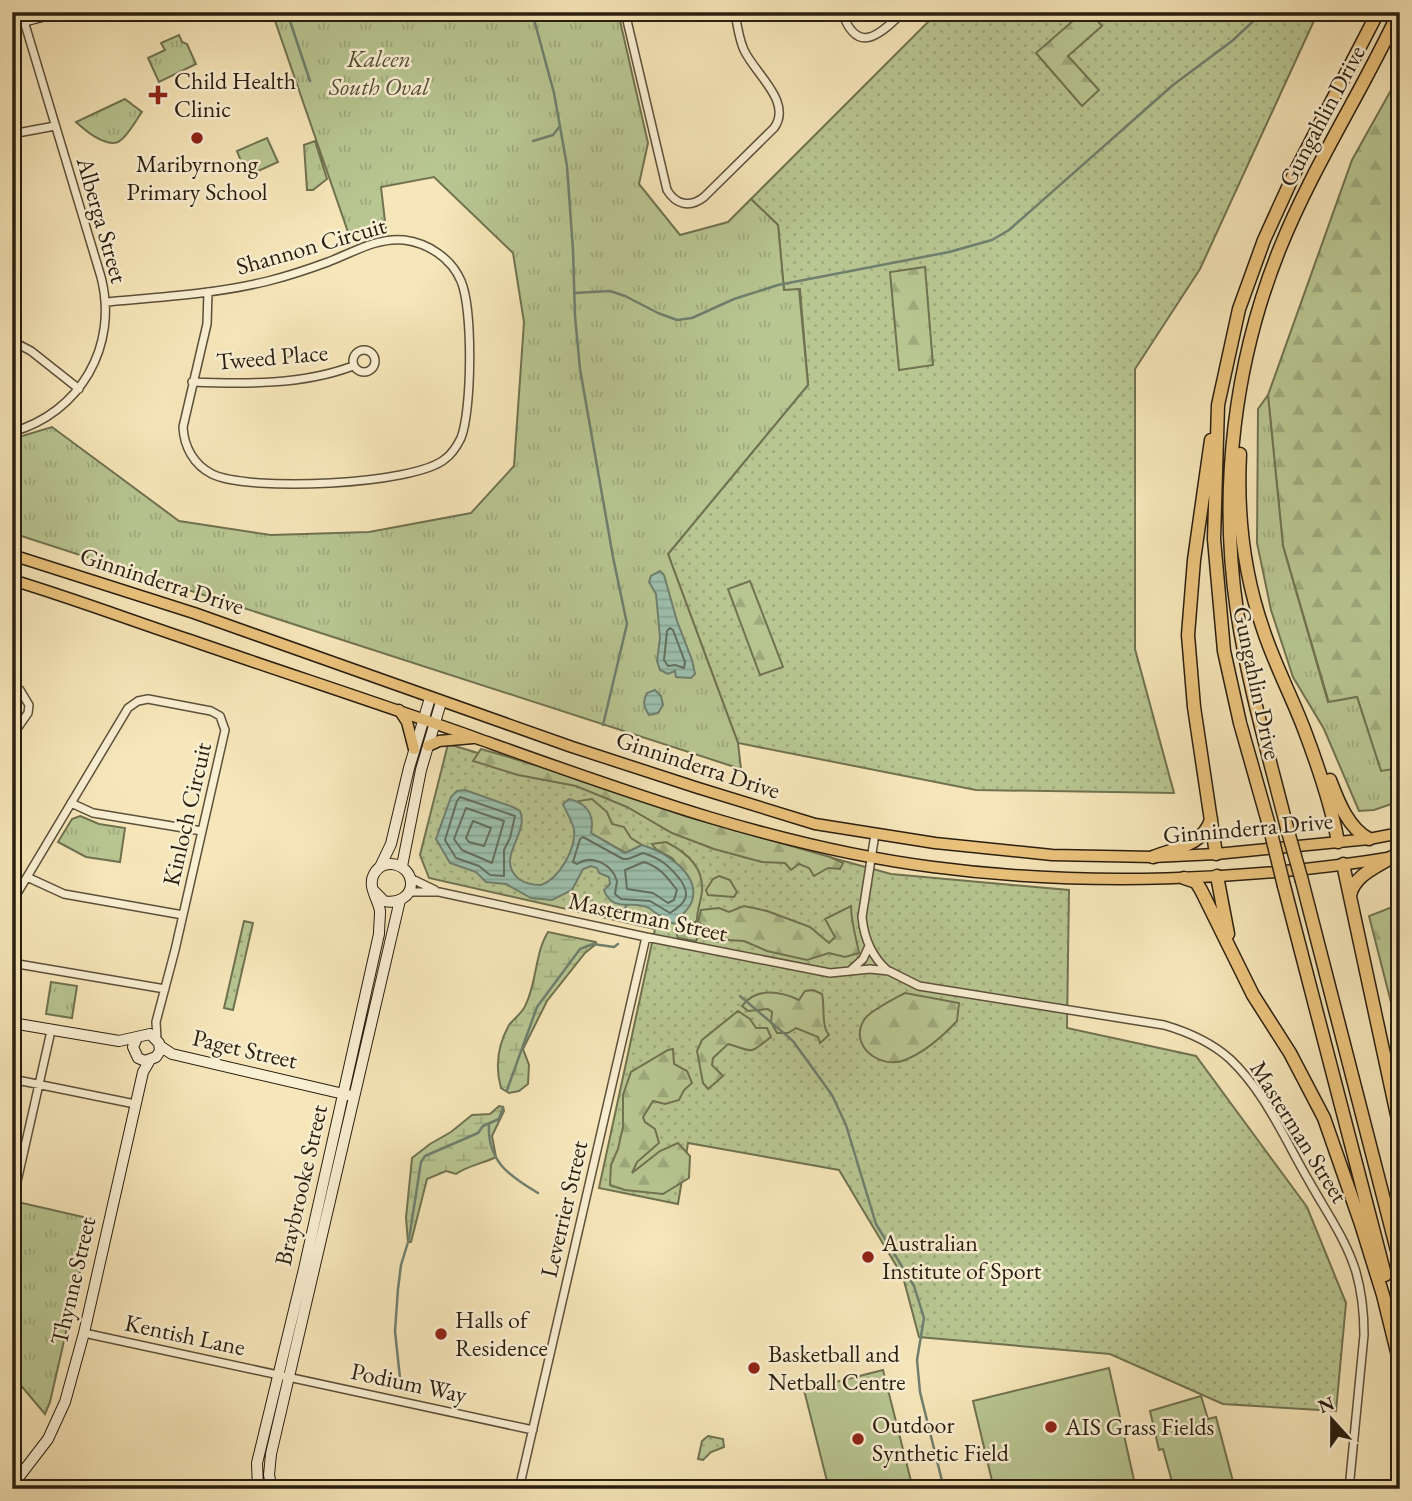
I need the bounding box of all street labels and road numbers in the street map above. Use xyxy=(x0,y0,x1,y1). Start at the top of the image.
street label: Gungahlin Drive xyxy=(1271,40,1372,192)
street label: Alberga Street xyxy=(69,152,135,287)
street label: Shannon Circuit xyxy=(232,209,390,282)
street label: Tweed Place xyxy=(215,336,329,377)
street label: Ginninderra Drive xyxy=(76,539,248,622)
street label: Gungahlin Drive xyxy=(1226,604,1289,762)
street label: Ginninderra Drive xyxy=(612,723,784,806)
street label: Kinloch Circuit xyxy=(155,739,218,889)
street label: Ginninderra Drive xyxy=(1162,805,1334,850)
street label: Masterman Street xyxy=(566,885,731,949)
street label: Paget Street xyxy=(190,1021,301,1076)
street label: Masterman Street xyxy=(1243,1055,1356,1209)
street label: Braybrooke Street xyxy=(267,1101,334,1268)
street label: Leverrier Street xyxy=(533,1137,594,1280)
street label: Thynne Street xyxy=(43,1214,102,1348)
street label: Kentish Lane xyxy=(122,1307,248,1362)
street label: Podium Way xyxy=(348,1355,470,1410)

